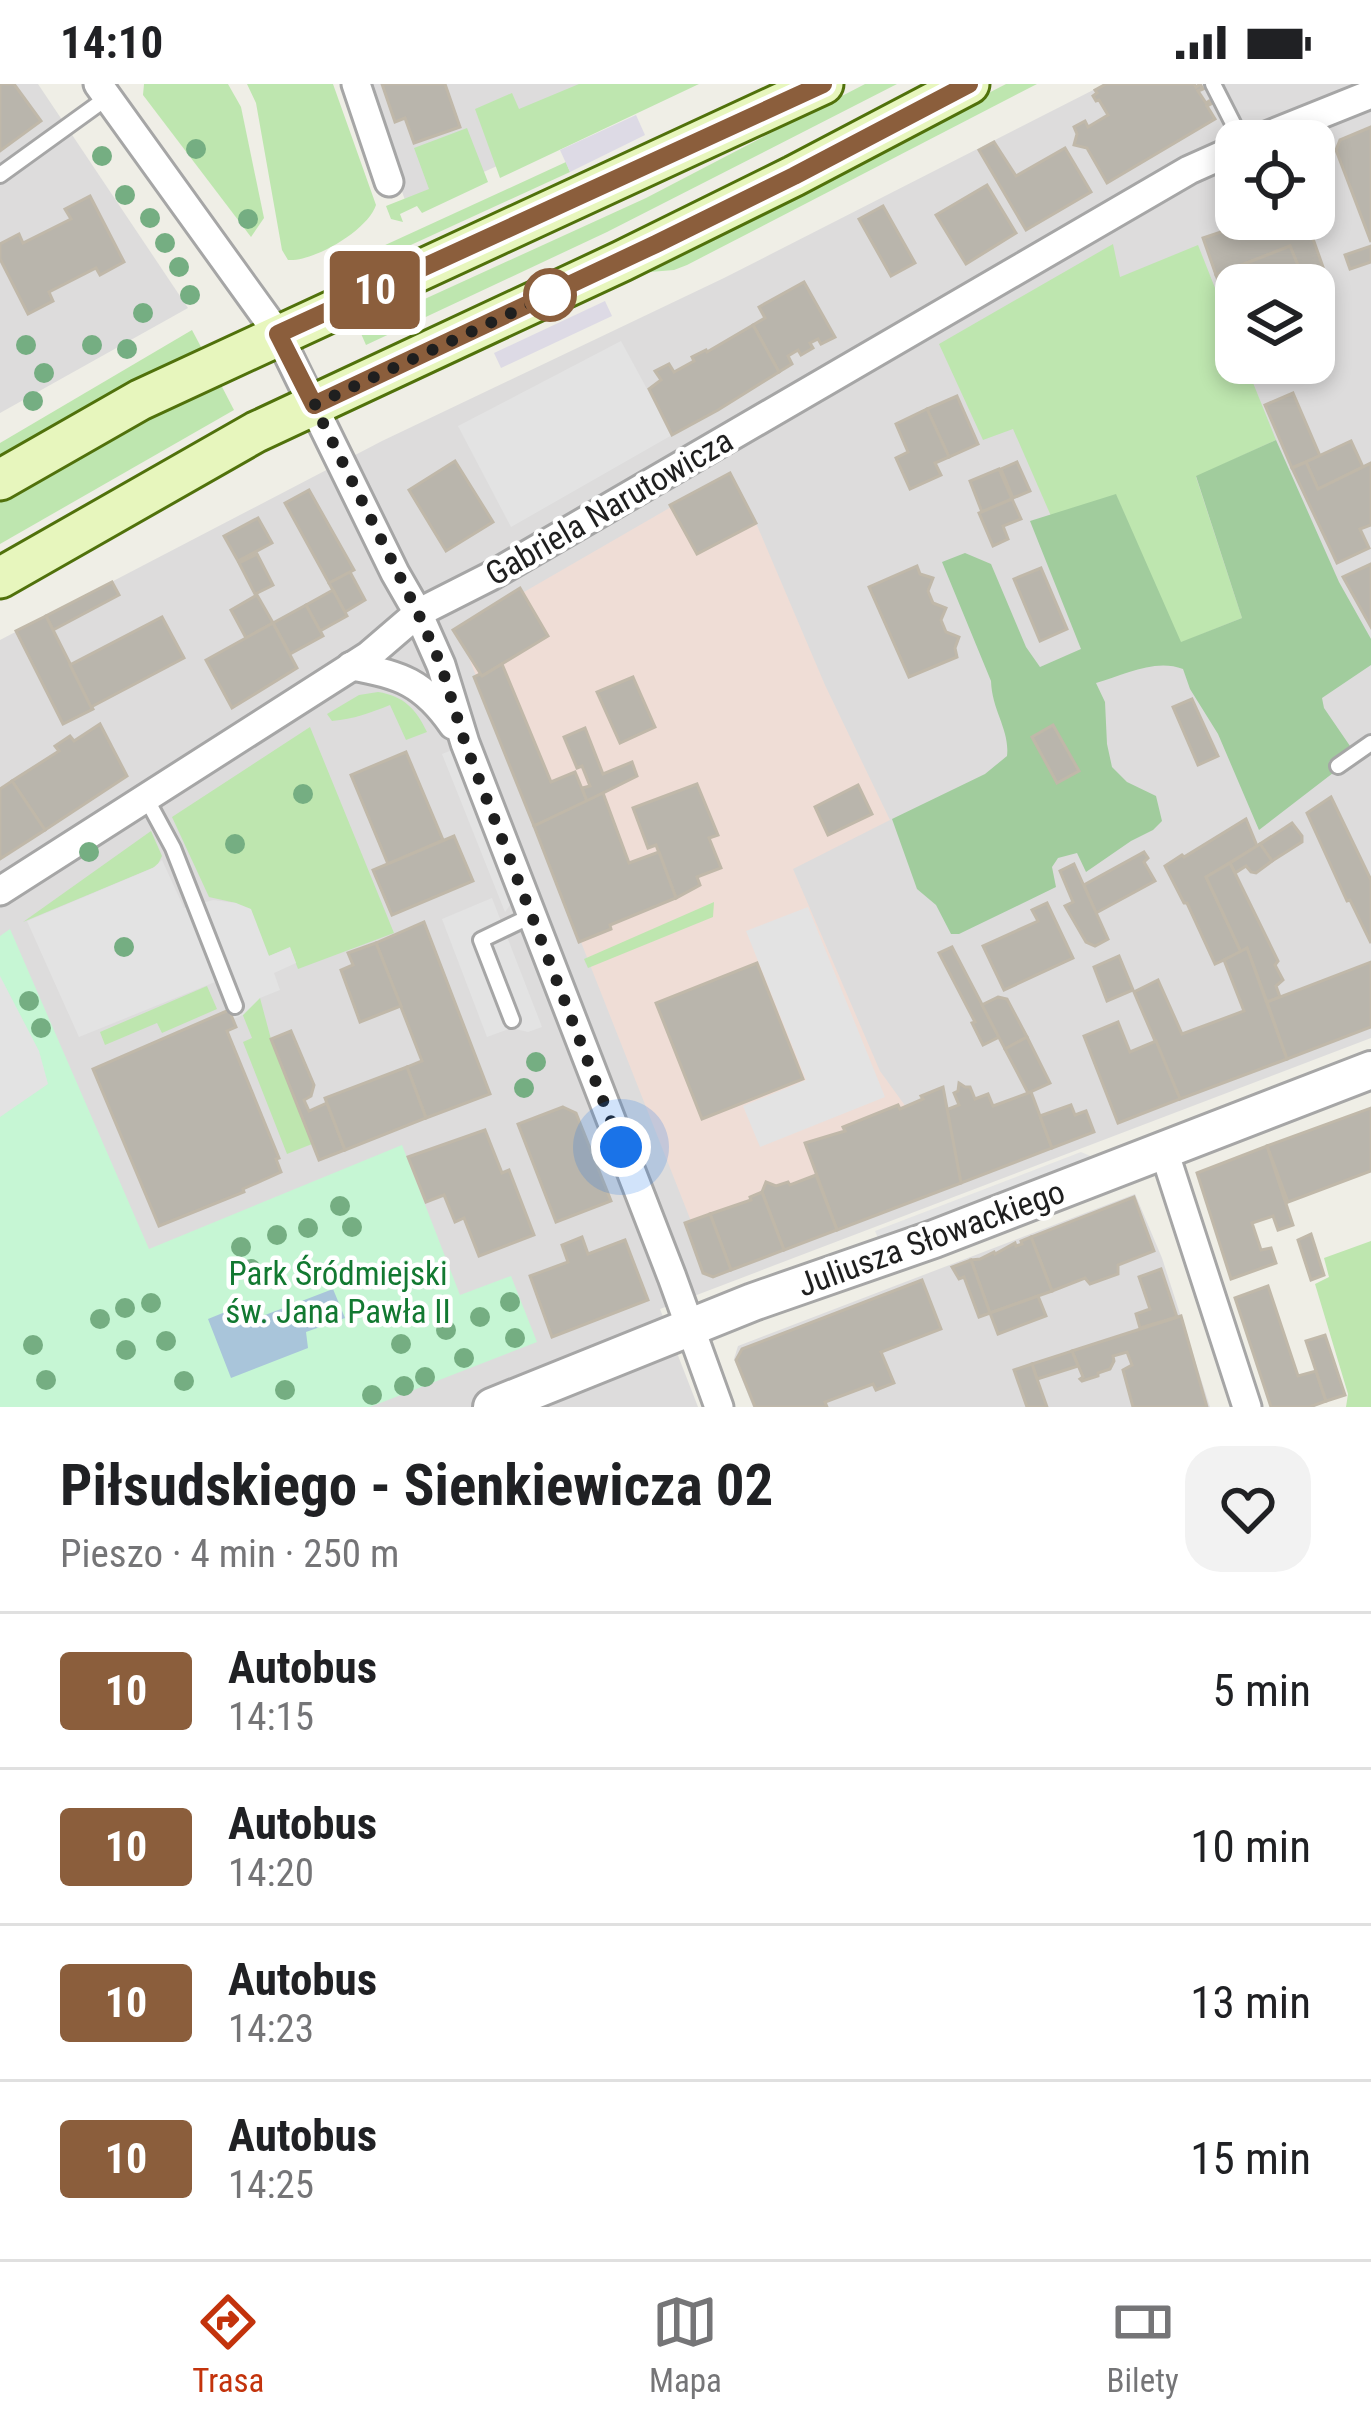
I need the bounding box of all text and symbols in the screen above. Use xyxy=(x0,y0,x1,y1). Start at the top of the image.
text: 14:10 xyxy=(60,16,163,69)
map controls xyxy=(1215,120,1335,384)
button: locate xyxy=(1215,120,1335,240)
line badge: 10 xyxy=(321,251,429,329)
button: layers xyxy=(1215,264,1335,384)
text: 10 xyxy=(354,265,396,314)
unlabelled marker xyxy=(525,270,575,320)
street label: Gabriela Narutowicza xyxy=(479,420,739,594)
your location xyxy=(591,1117,651,1177)
street label: Juliusza Słowackiego xyxy=(792,1172,1070,1304)
park label: Park Śródmiejski św. Jana Pawła II xyxy=(225,1254,451,1331)
button: heart xyxy=(1185,1446,1311,1572)
text: Piłsudskiego - Sienkiewicza 02 xyxy=(60,1452,773,1519)
text: Pieszo · 4 min · 250 m xyxy=(60,1531,399,1577)
text: Autobus xyxy=(228,1641,377,1694)
text: 5 min xyxy=(1212,1664,1311,1717)
text: 10 xyxy=(105,1666,147,1715)
text: 14:15 xyxy=(228,1694,314,1740)
text: Autobus xyxy=(228,1797,377,1850)
text: 10 min xyxy=(1190,1820,1311,1873)
text: 10 xyxy=(105,1822,147,1871)
text: 14:20 xyxy=(228,1850,314,1896)
text: Autobus xyxy=(228,1953,377,2006)
text: 13 min xyxy=(1190,1976,1311,2029)
text: 10 xyxy=(105,1978,147,2027)
text: 14:23 xyxy=(228,2006,314,2052)
text: Autobus xyxy=(228,2109,377,2162)
text: 15 min xyxy=(1190,2132,1311,2185)
text: 10 xyxy=(105,2134,147,2183)
text: 14:25 xyxy=(228,2162,314,2208)
tab: Trasa xyxy=(192,2289,264,2400)
tab: Mapa xyxy=(649,2289,722,2400)
tab: Bilety xyxy=(1107,2289,1179,2400)

